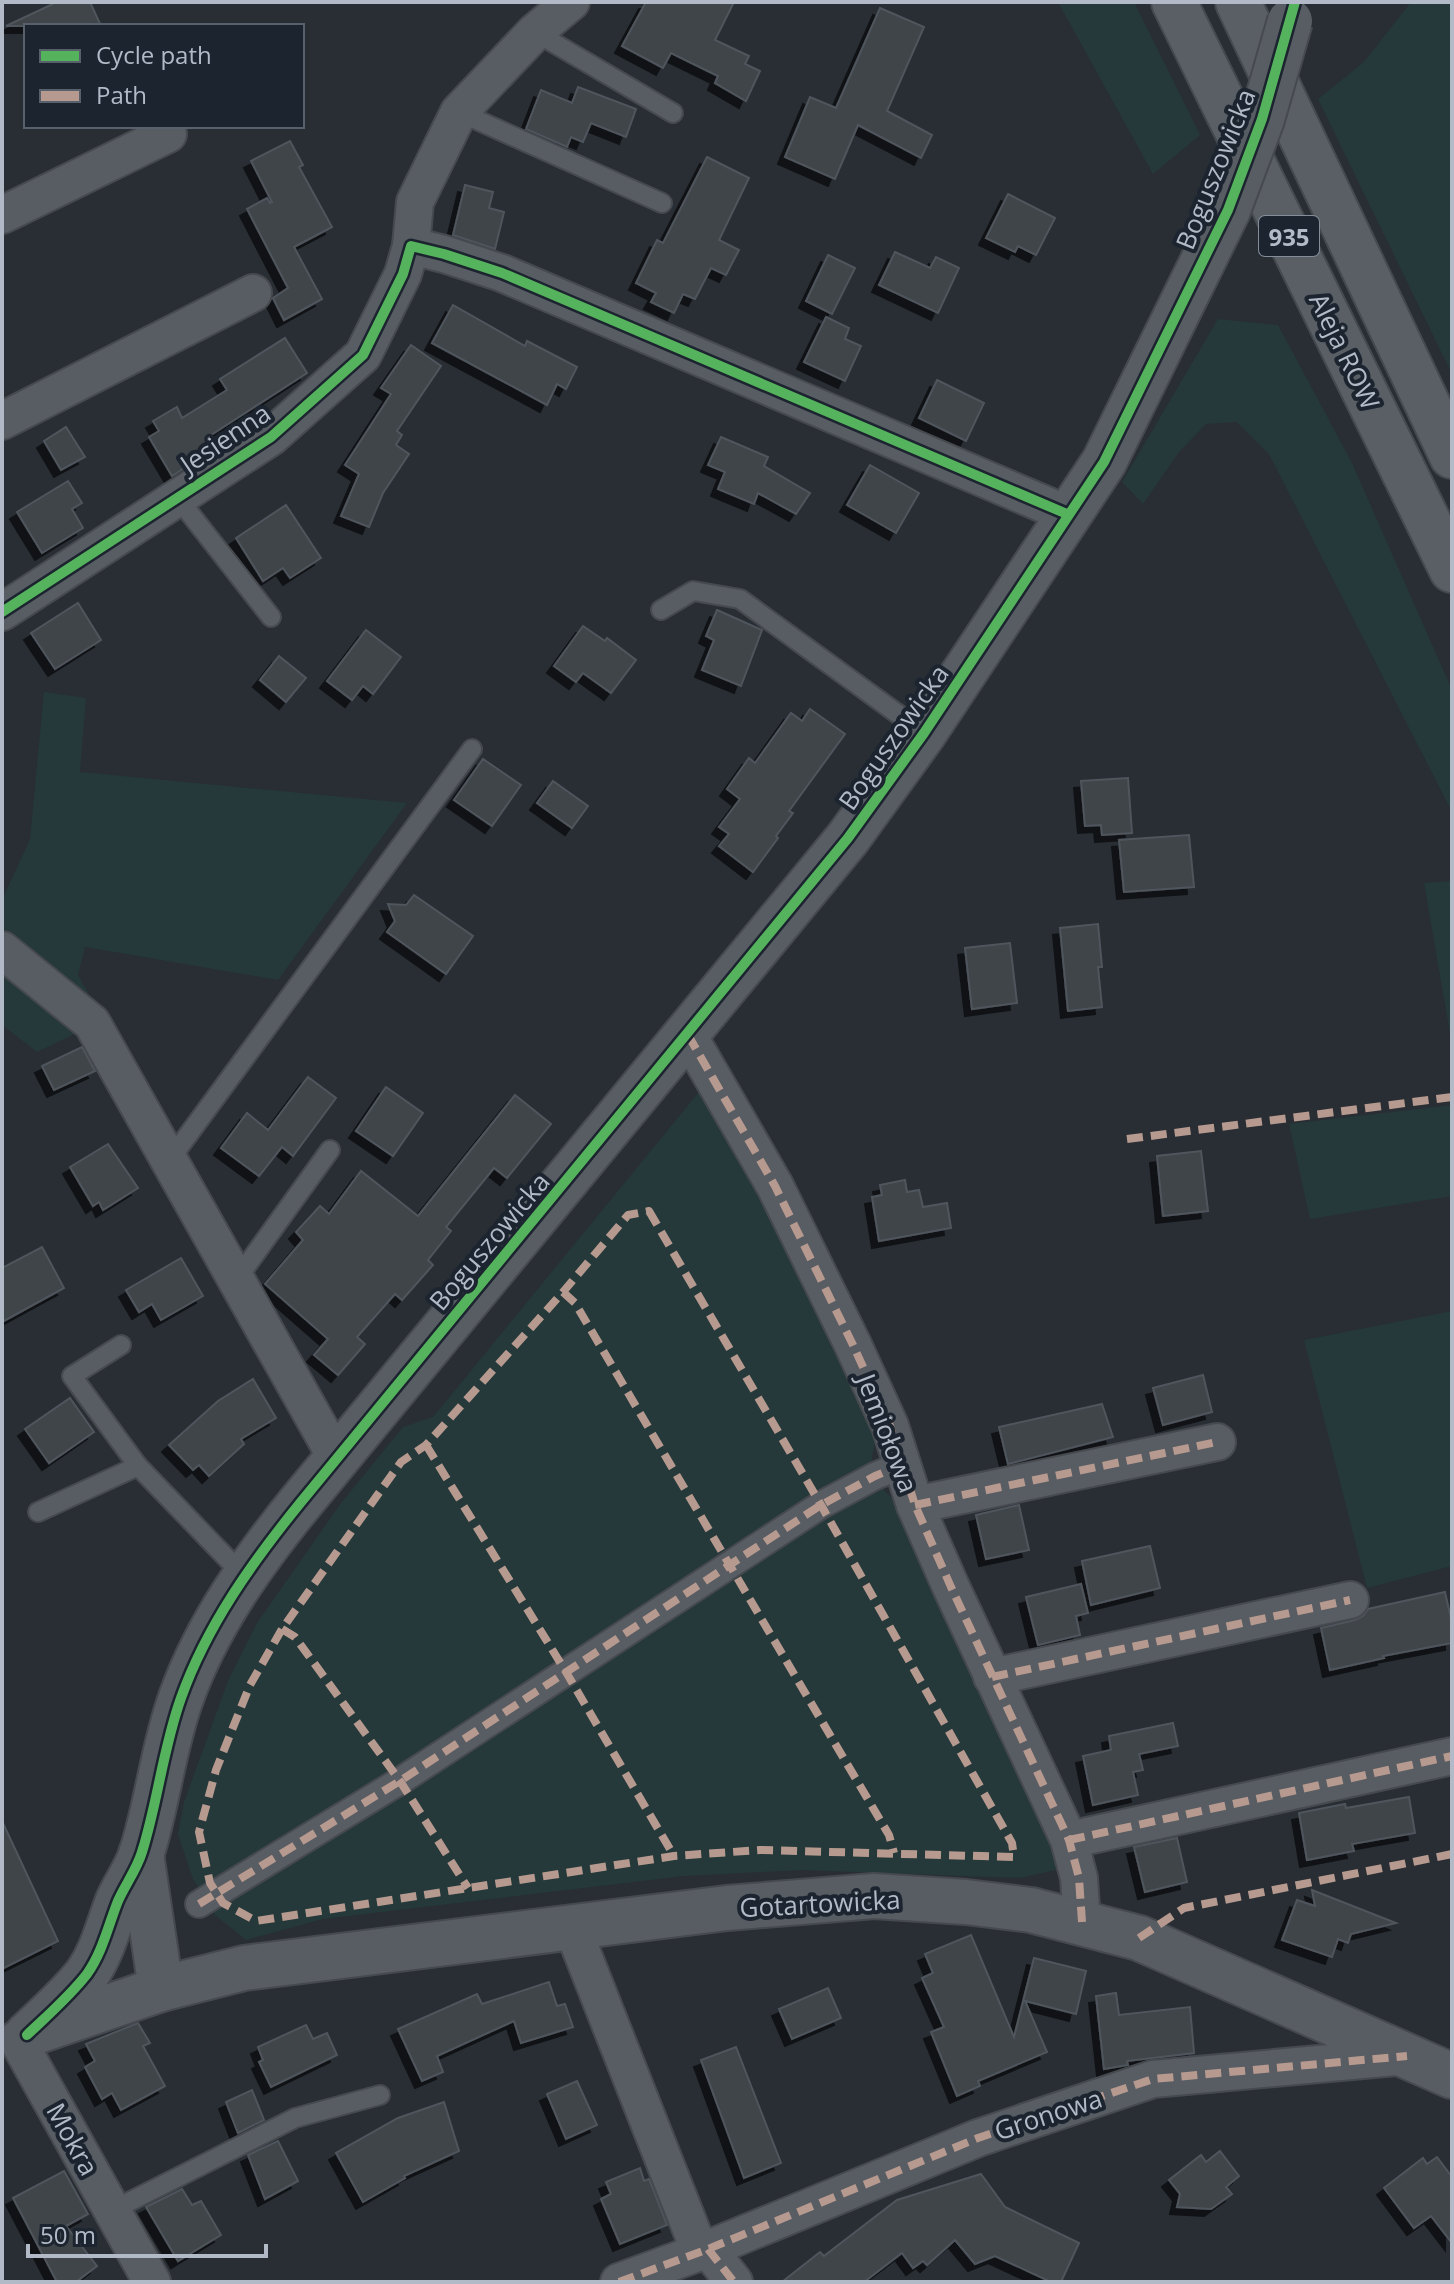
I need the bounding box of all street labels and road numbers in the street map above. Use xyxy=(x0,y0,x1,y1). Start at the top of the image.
street label: Boguszowicka xyxy=(1166,83,1264,255)
road number: 935 xyxy=(1259,216,1319,256)
street label: Aleja ROW xyxy=(1301,287,1389,415)
street label: Jesienna xyxy=(170,395,277,483)
street label: Boguszowicka xyxy=(830,657,956,817)
street label: Boguszowicka xyxy=(421,1164,557,1318)
street label: Jemiołowa xyxy=(848,1366,927,1498)
street label: Gotartowicka xyxy=(739,1881,901,1925)
street label: Gronowa xyxy=(989,2080,1107,2148)
street label: Mokra xyxy=(38,2096,108,2182)

